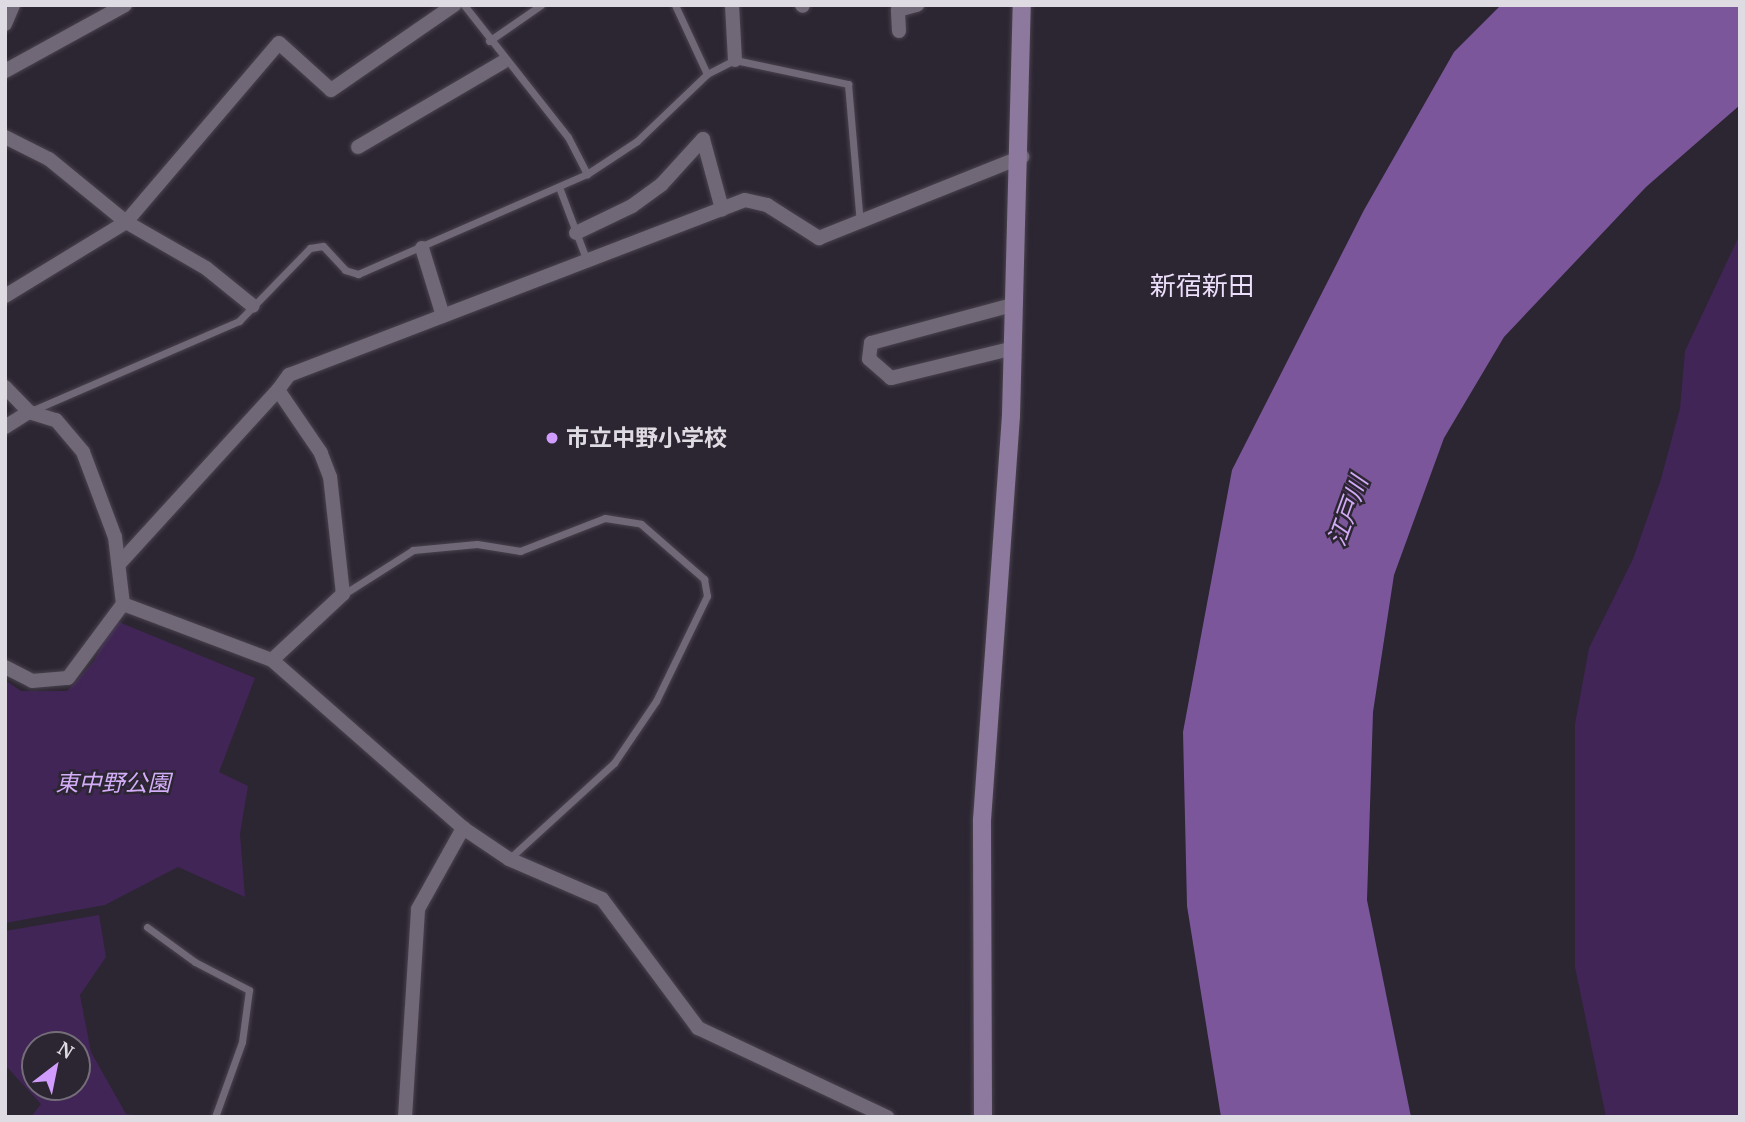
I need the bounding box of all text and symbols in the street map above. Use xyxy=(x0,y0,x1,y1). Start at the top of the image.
district label: 新宿新田 xyxy=(1150,270,1254,302)
place label: 市立中野小学校 xyxy=(566,424,727,452)
marker: 市立中野小学校 xyxy=(544,430,560,446)
water label: 江戸川 xyxy=(1322,472,1374,550)
park label: 東中野公園 xyxy=(56,769,170,797)
north arrow xyxy=(21,1031,91,1101)
text: N xyxy=(54,1035,79,1064)

